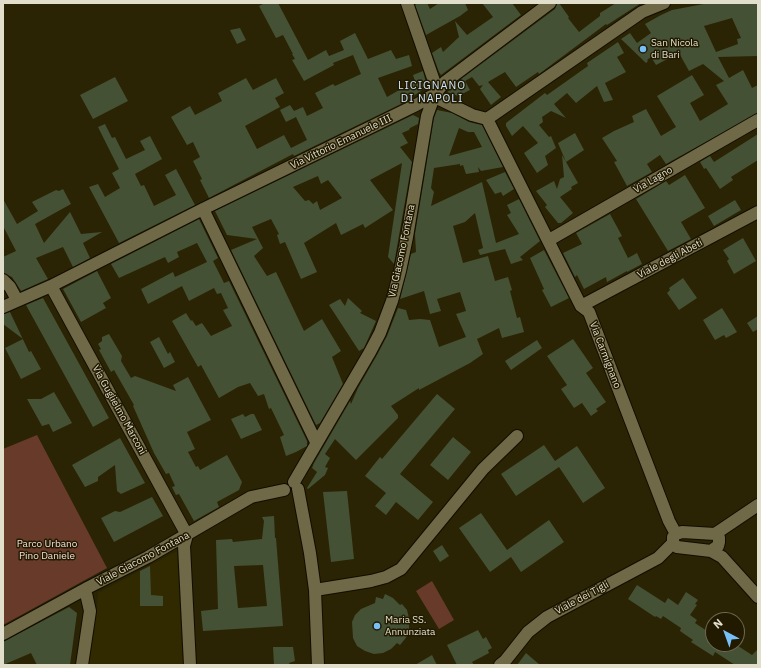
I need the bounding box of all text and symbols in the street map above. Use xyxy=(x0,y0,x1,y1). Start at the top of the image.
place label: San Nicola di Bari xyxy=(651,37,698,60)
marker: San Nicola di Bari xyxy=(638,44,648,54)
district label: LICIGNANO DI NAPOLI xyxy=(398,79,466,105)
street label: Via Vittorio Emanuele III xyxy=(289,112,393,172)
street label: Via Lagno xyxy=(631,164,675,196)
street label: Via Giacomo Fontana xyxy=(386,203,418,299)
street label: Viale degli Abeti xyxy=(635,237,705,281)
street label: Via Carmignano xyxy=(587,320,623,390)
street label: Via Guglielmo Marconi xyxy=(89,363,149,457)
street label: Viale Giacomo Fontana xyxy=(95,530,191,588)
park label: Parco Urbano Pino Daniele xyxy=(17,538,77,562)
street label: Viale dei Tigli xyxy=(553,579,611,617)
north arrow xyxy=(705,612,745,652)
place label: Maria SS. Annunziata xyxy=(385,614,435,638)
text: N xyxy=(710,616,725,632)
marker: Maria SS. Annunziata xyxy=(372,621,382,631)

